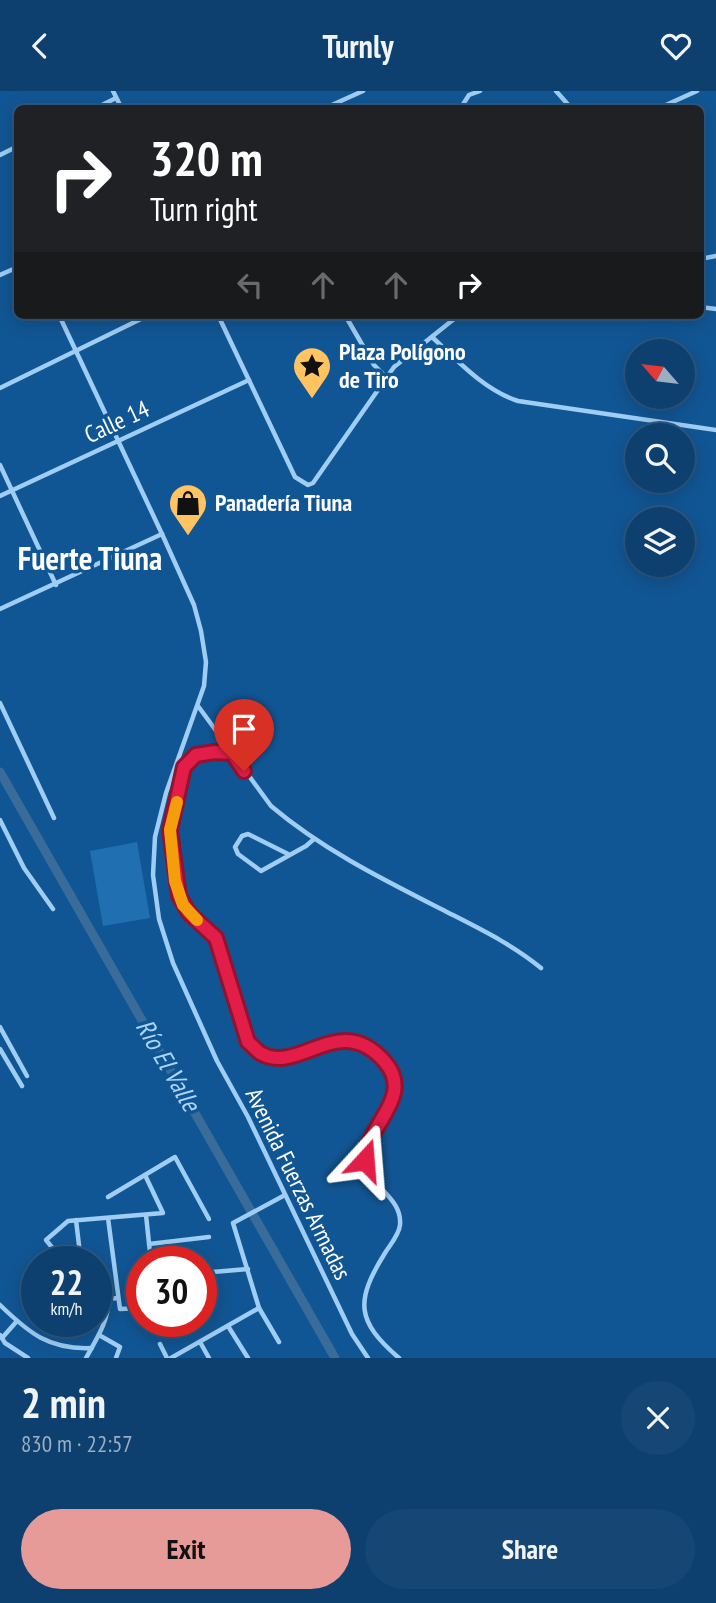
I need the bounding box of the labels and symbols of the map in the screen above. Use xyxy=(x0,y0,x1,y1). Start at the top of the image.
place label: Plaza Polígono de Tiro xyxy=(339,336,466,395)
north arrow xyxy=(625,339,695,409)
place icon: Plaza Polígono de Tiro xyxy=(291,345,333,400)
street label: Calle 14 xyxy=(79,393,154,450)
shop icon: Panadería Tiuna xyxy=(167,482,209,537)
place label: Panadería Tiuna xyxy=(215,487,352,518)
district label: Fuerte Tiuna xyxy=(18,537,162,579)
pin xyxy=(214,699,274,771)
water label: Río El Valle xyxy=(129,1013,209,1119)
street label: Avenida Fuerzas Armadas xyxy=(239,1083,358,1285)
position arrow xyxy=(328,1123,402,1197)
speed limit sign: 30 xyxy=(126,1246,217,1337)

